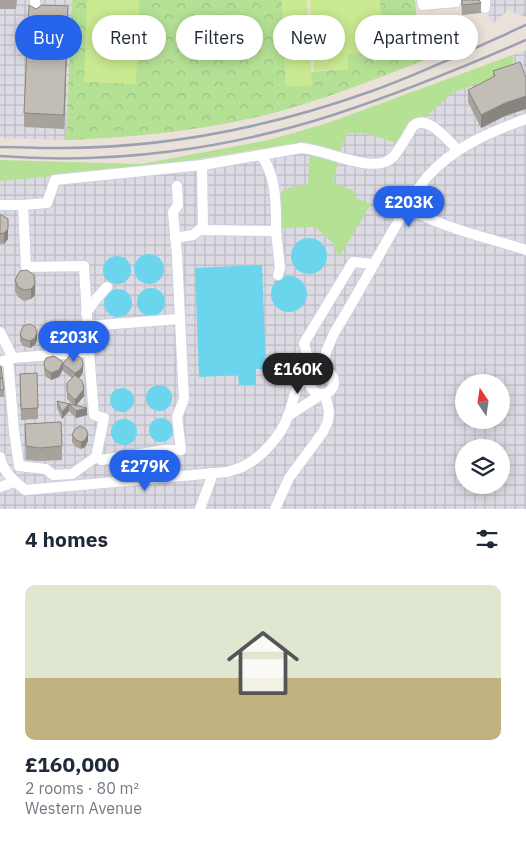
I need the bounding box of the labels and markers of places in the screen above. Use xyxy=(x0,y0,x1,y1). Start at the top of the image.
pin: £203K xyxy=(374,186,444,228)
pin: £203K xyxy=(39,320,109,363)
pin: £160K xyxy=(263,352,333,395)
pin: £279K xyxy=(110,450,180,492)

